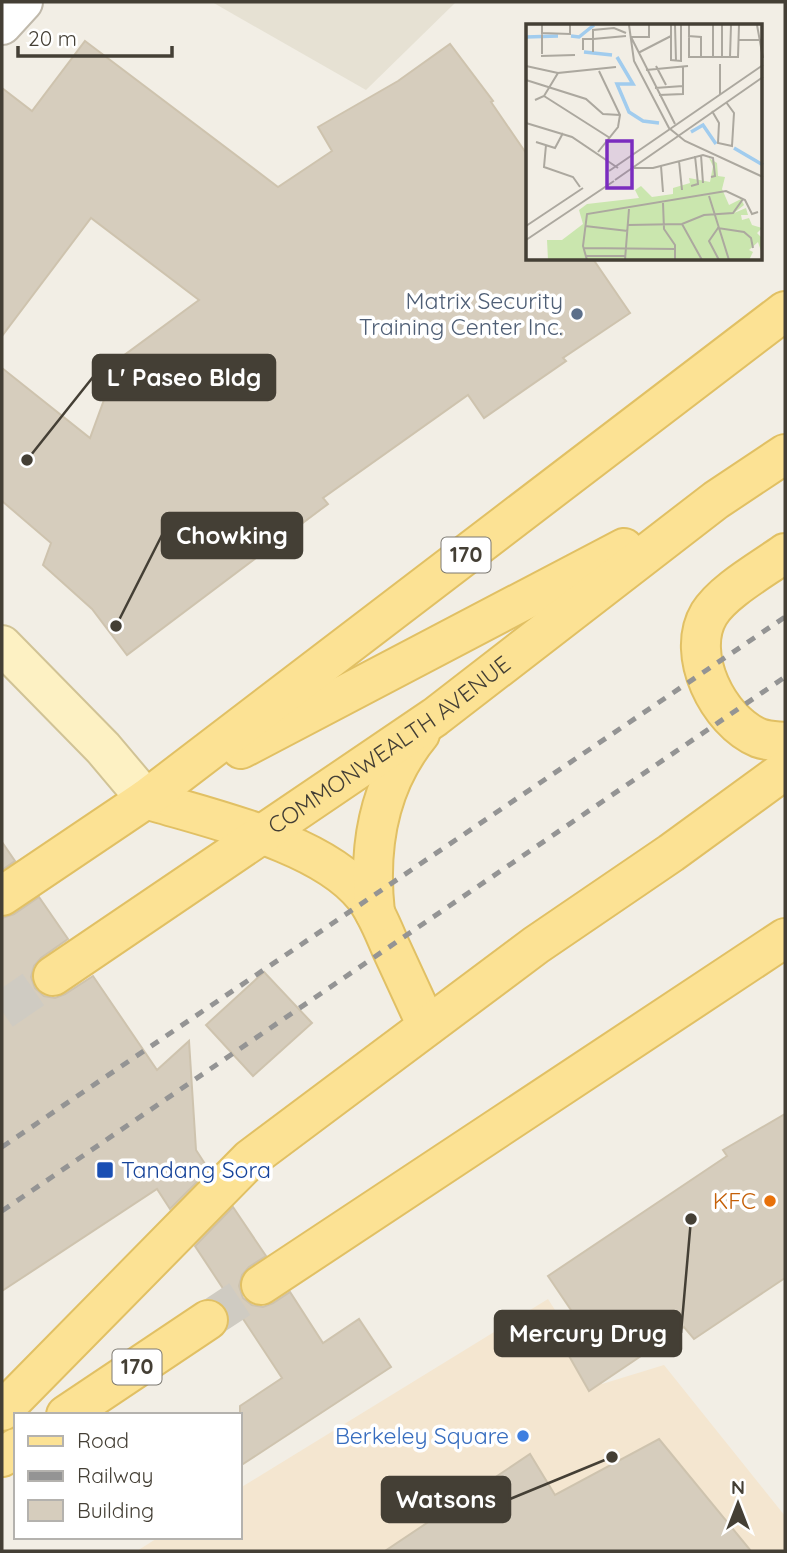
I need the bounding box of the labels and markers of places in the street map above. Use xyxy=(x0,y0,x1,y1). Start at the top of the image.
place label: Matrix Security Training Center Inc. xyxy=(359,286,563,341)
marker: Matrix Security Training Center Inc. xyxy=(569,306,585,322)
callout: L' Paseo Bldg xyxy=(93,355,275,400)
callout: Chowking xyxy=(162,513,302,558)
place label: Tandang Sora xyxy=(121,1155,271,1184)
marker: Tandang Sora xyxy=(95,1160,115,1180)
place label: KFC xyxy=(713,1186,756,1215)
marker: KFC xyxy=(762,1193,778,1209)
callout: Mercury Drug xyxy=(495,1311,681,1356)
place label: Berkeley Square xyxy=(335,1421,509,1450)
marker: Berkeley Square xyxy=(515,1428,531,1444)
callout: Watsons xyxy=(382,1477,510,1522)

